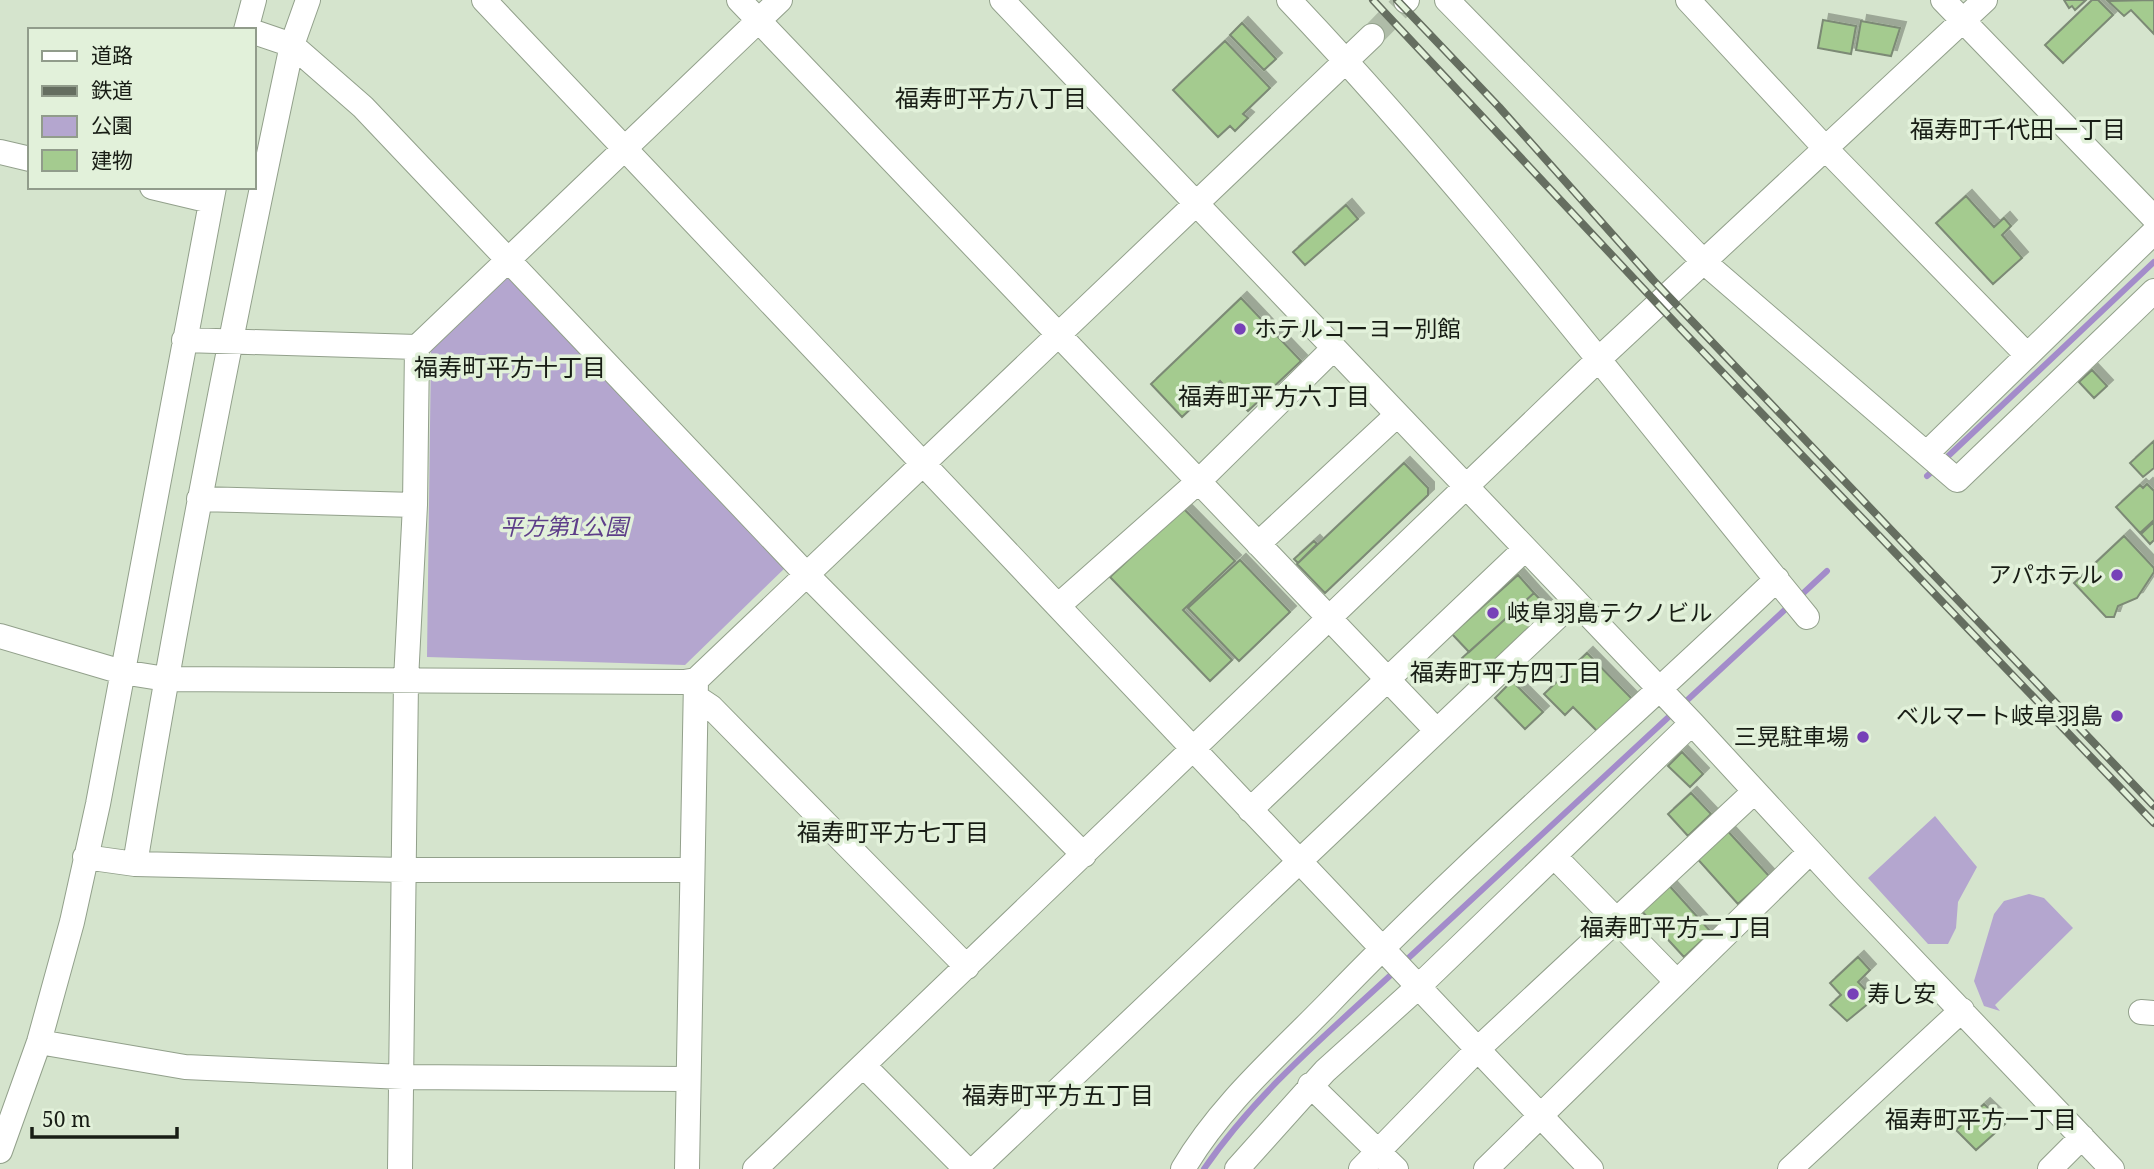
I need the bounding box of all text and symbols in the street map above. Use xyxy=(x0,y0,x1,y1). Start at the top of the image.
legend xyxy=(28,28,256,189)
text: 道路 xyxy=(91,41,133,69)
text: 鉄道 xyxy=(91,76,133,104)
district label: 福寿町平方八丁目 xyxy=(895,81,1087,114)
text: 公園 xyxy=(91,111,133,139)
district label: 福寿町千代田一丁目 xyxy=(1910,112,2126,145)
text: 建物 xyxy=(91,146,133,174)
place label: ホテルコーヨー別館 xyxy=(1254,312,1461,344)
marker: ホテルコーヨー別館 xyxy=(1232,321,1248,337)
district label: 福寿町平方十丁目 xyxy=(414,350,606,383)
district label: 福寿町平方六丁目 xyxy=(1178,379,1370,412)
park label: 平方第1公園 xyxy=(500,510,631,542)
place label: アパホテル xyxy=(1988,558,2103,590)
marker: アパホテル xyxy=(2109,567,2125,583)
place label: 岐阜羽島テクノビル xyxy=(1507,596,1713,628)
marker: 岐阜羽島テクノビル xyxy=(1485,605,1501,621)
district label: 福寿町平方四丁目 xyxy=(1410,655,1602,688)
place label: ベルマート岐阜羽島 xyxy=(1896,699,2103,731)
marker: ベルマート岐阜羽島 xyxy=(2109,708,2125,724)
place label: 三晃駐車場 xyxy=(1734,720,1849,752)
marker: 三晃駐車場 xyxy=(1855,729,1871,745)
district label: 福寿町平方七丁目 xyxy=(797,815,989,848)
district label: 福寿町平方二丁目 xyxy=(1580,910,1772,943)
place label: 寿し安 xyxy=(1867,977,1936,1009)
marker: 寿し安 xyxy=(1845,986,1861,1002)
district label: 福寿町平方五丁目 xyxy=(962,1078,1154,1111)
scale bar xyxy=(32,1096,177,1140)
district label: 福寿町平方一丁目 xyxy=(1885,1102,2077,1135)
text: 50 m xyxy=(42,1105,91,1133)

